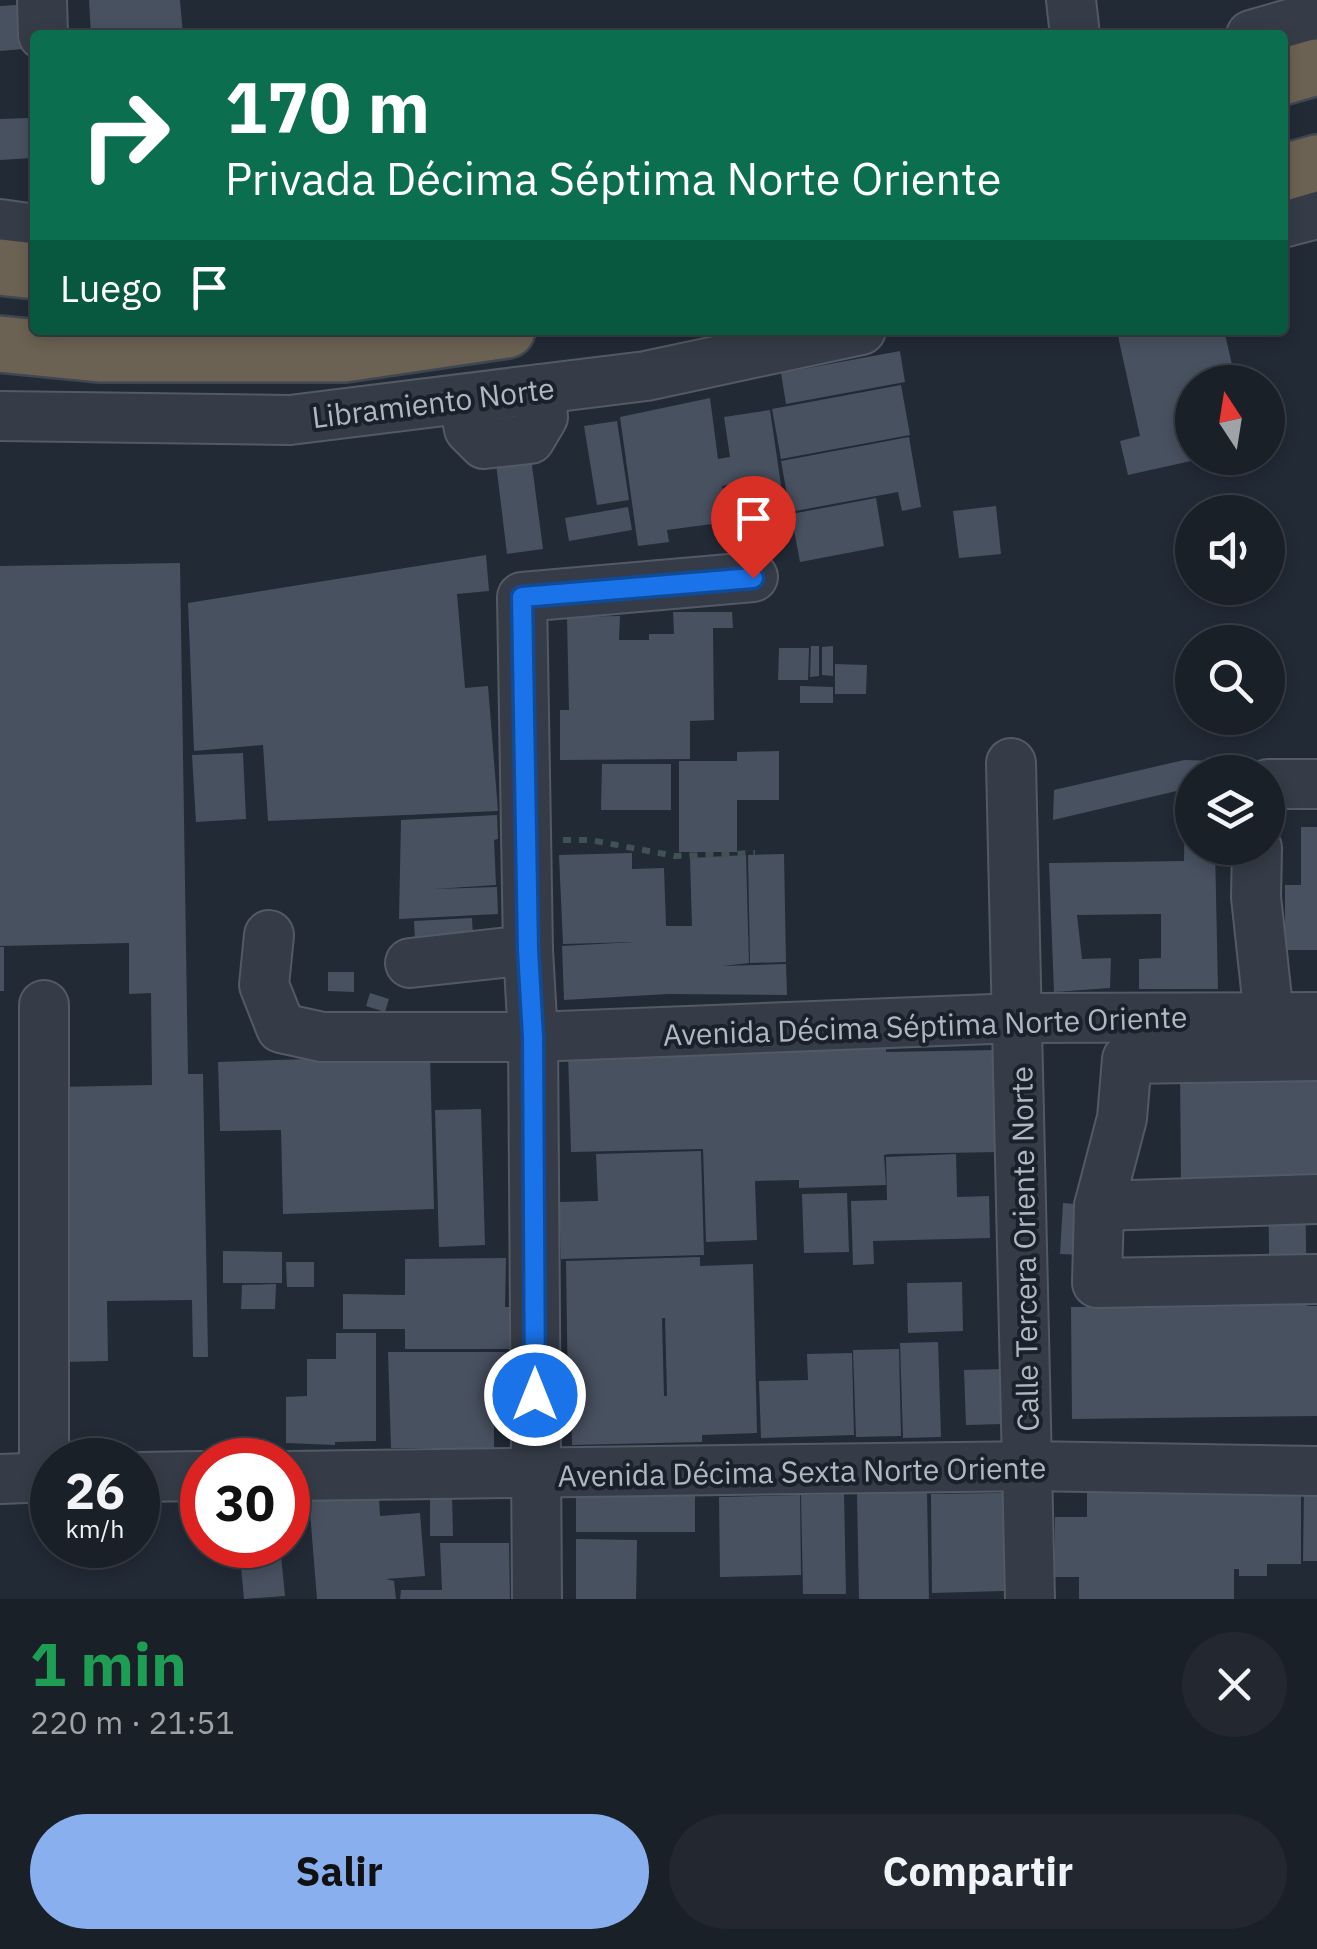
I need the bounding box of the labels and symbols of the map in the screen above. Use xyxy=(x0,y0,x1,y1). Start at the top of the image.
north arrow xyxy=(1175,365,1285,475)
street label: Libramiento Norte xyxy=(309,368,557,436)
pin xyxy=(711,476,796,579)
street label: Avenida Décima Séptima Norte Oriente xyxy=(662,996,1188,1054)
street label: Calle Tercera Oriente Norte xyxy=(1001,1066,1047,1432)
position arrow xyxy=(483,1343,587,1447)
speed limit sign: 30 xyxy=(180,1438,310,1568)
street label: Avenida Décima Sexta Norte Oriente xyxy=(557,1447,1047,1495)

